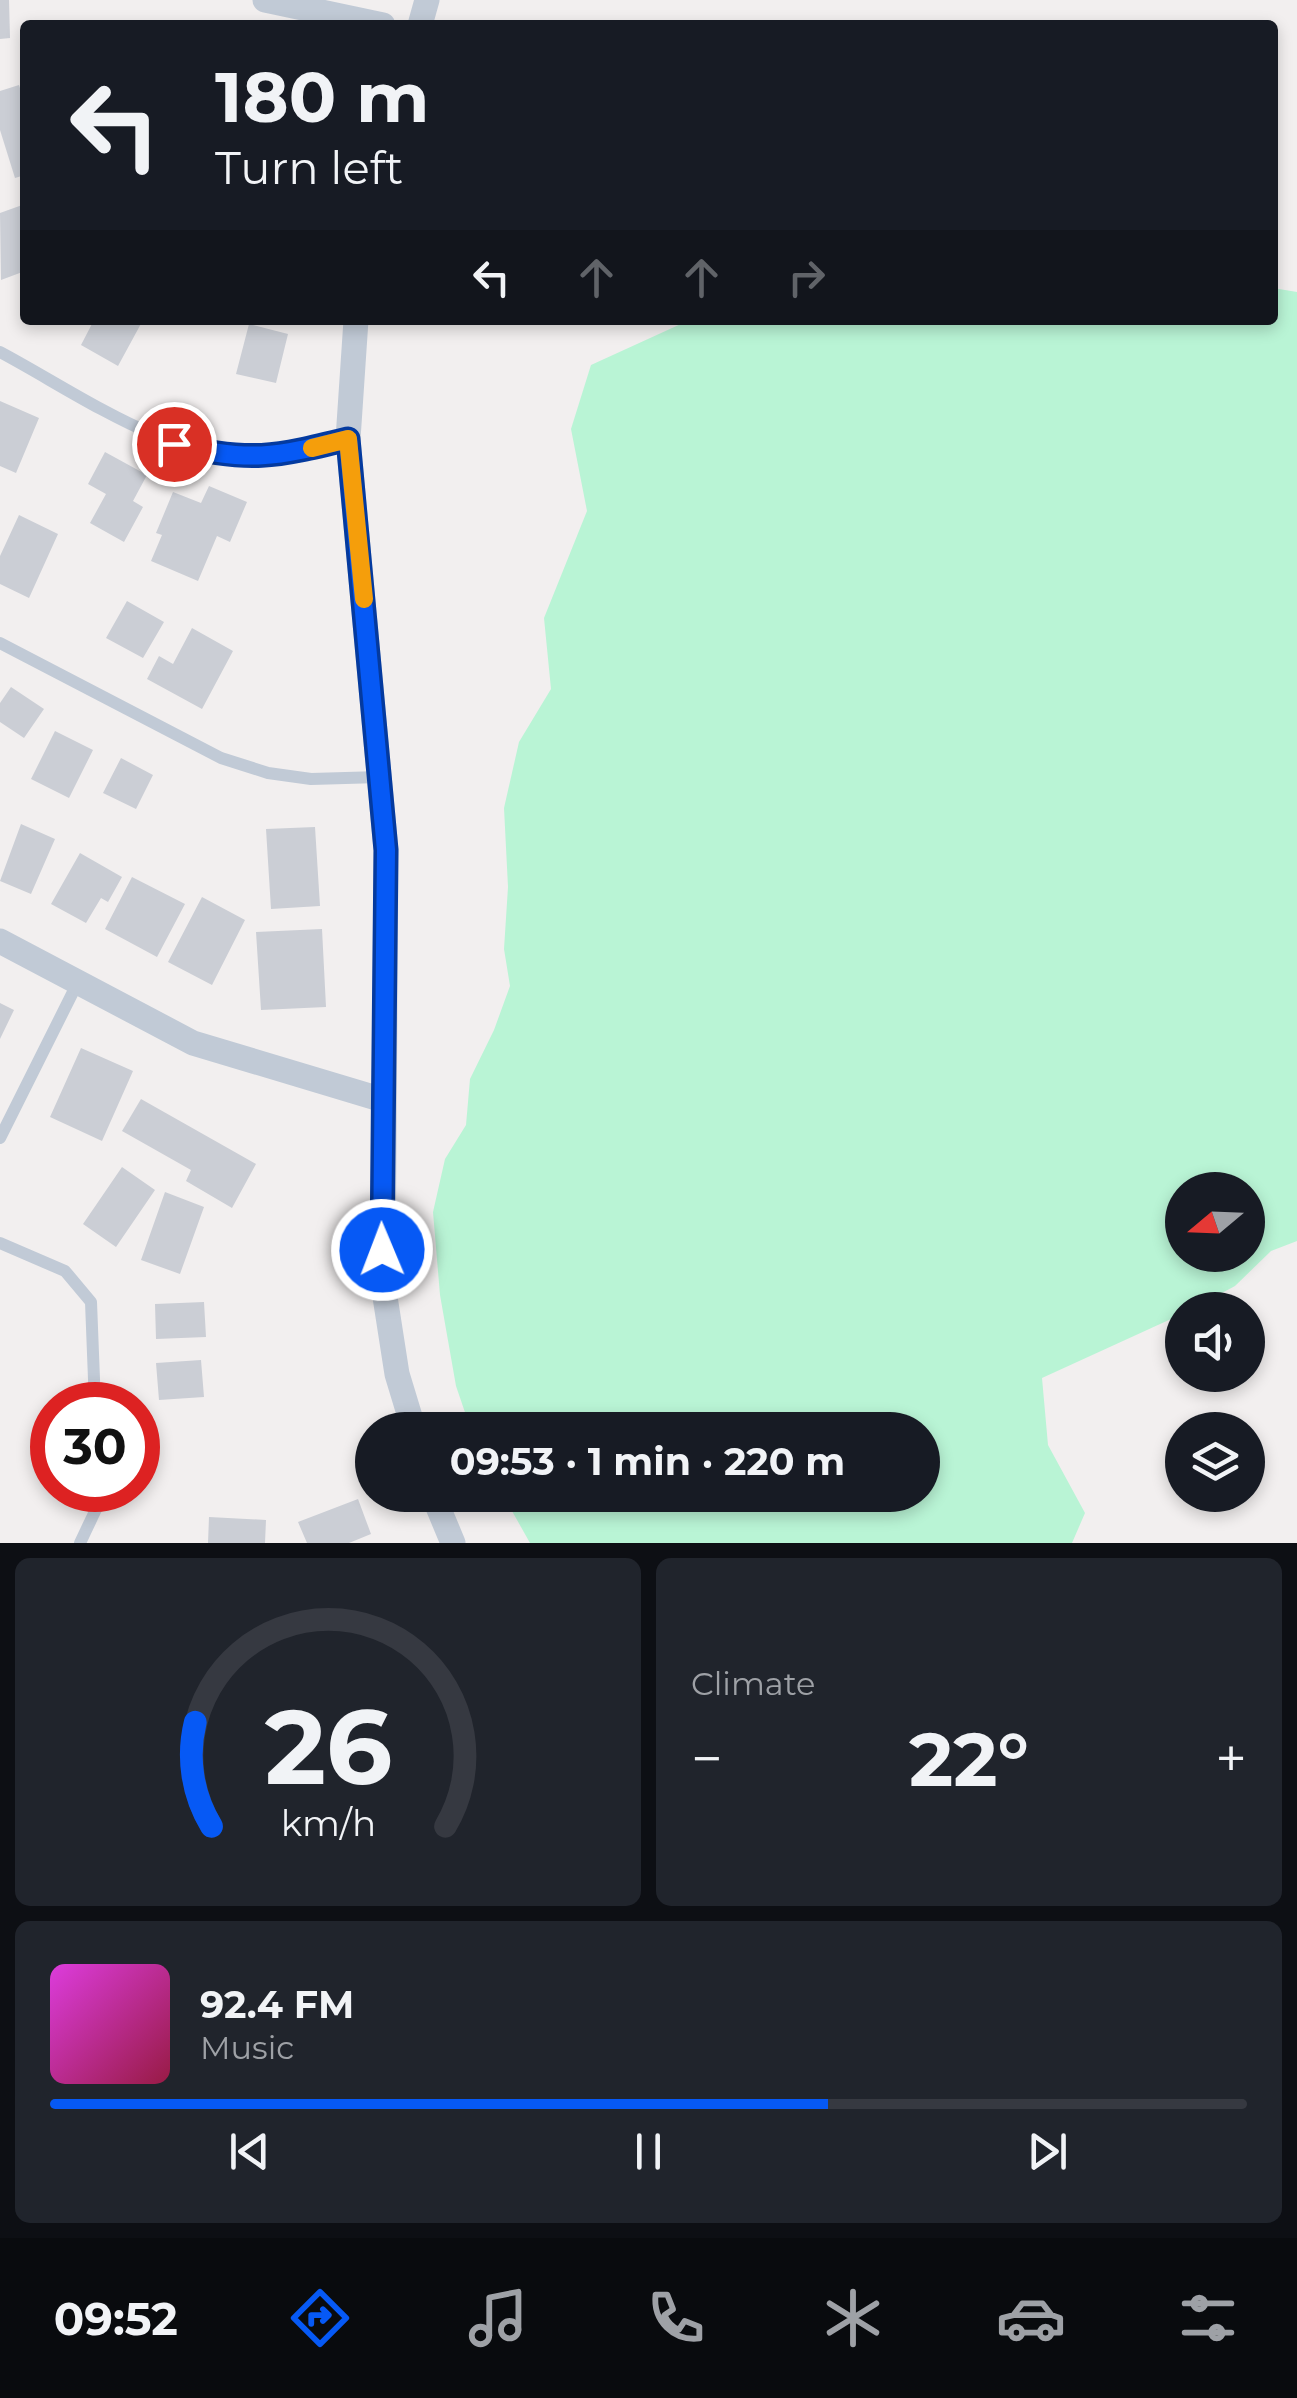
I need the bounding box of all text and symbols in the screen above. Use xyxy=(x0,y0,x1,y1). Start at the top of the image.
text: 180 m xyxy=(215,54,429,140)
icon: left xyxy=(50,60,180,190)
text: Turn left xyxy=(215,140,403,195)
icon: left xyxy=(464,250,519,305)
icon: ahead xyxy=(569,250,624,305)
icon: ahead xyxy=(674,250,729,305)
icon: right xyxy=(779,250,834,305)
pin xyxy=(132,402,217,487)
icon: arrive xyxy=(147,417,202,472)
north arrow xyxy=(1165,1172,1265,1272)
map controls xyxy=(1165,1172,1265,1512)
position arrow xyxy=(330,1198,434,1302)
button: sound xyxy=(1165,1292,1265,1392)
speed limit sign: 30 xyxy=(30,1382,160,1512)
button: layers xyxy=(1165,1412,1265,1512)
text: 09:53 · 1 min · 220 m xyxy=(450,1438,845,1485)
text: Climate xyxy=(691,1664,815,1703)
text: 26 xyxy=(264,1683,392,1810)
text: 22° xyxy=(909,1713,1029,1805)
text: − xyxy=(691,1725,723,1792)
text: + xyxy=(1215,1725,1247,1792)
text: km/h xyxy=(280,1801,376,1845)
text: 92.4 FM xyxy=(200,1981,354,2028)
text: Music xyxy=(200,2028,294,2067)
icon: previous xyxy=(222,2124,277,2179)
icon: pause xyxy=(621,2124,676,2179)
icon: next xyxy=(1020,2124,1075,2179)
icon: directions xyxy=(285,2283,355,2353)
icon: music xyxy=(463,2283,533,2353)
icon: phone xyxy=(641,2283,711,2353)
icon: climate xyxy=(818,2283,888,2353)
icon: car xyxy=(996,2283,1066,2353)
icon: filters xyxy=(1173,2283,1243,2353)
text: 09:52 xyxy=(54,2291,178,2346)

